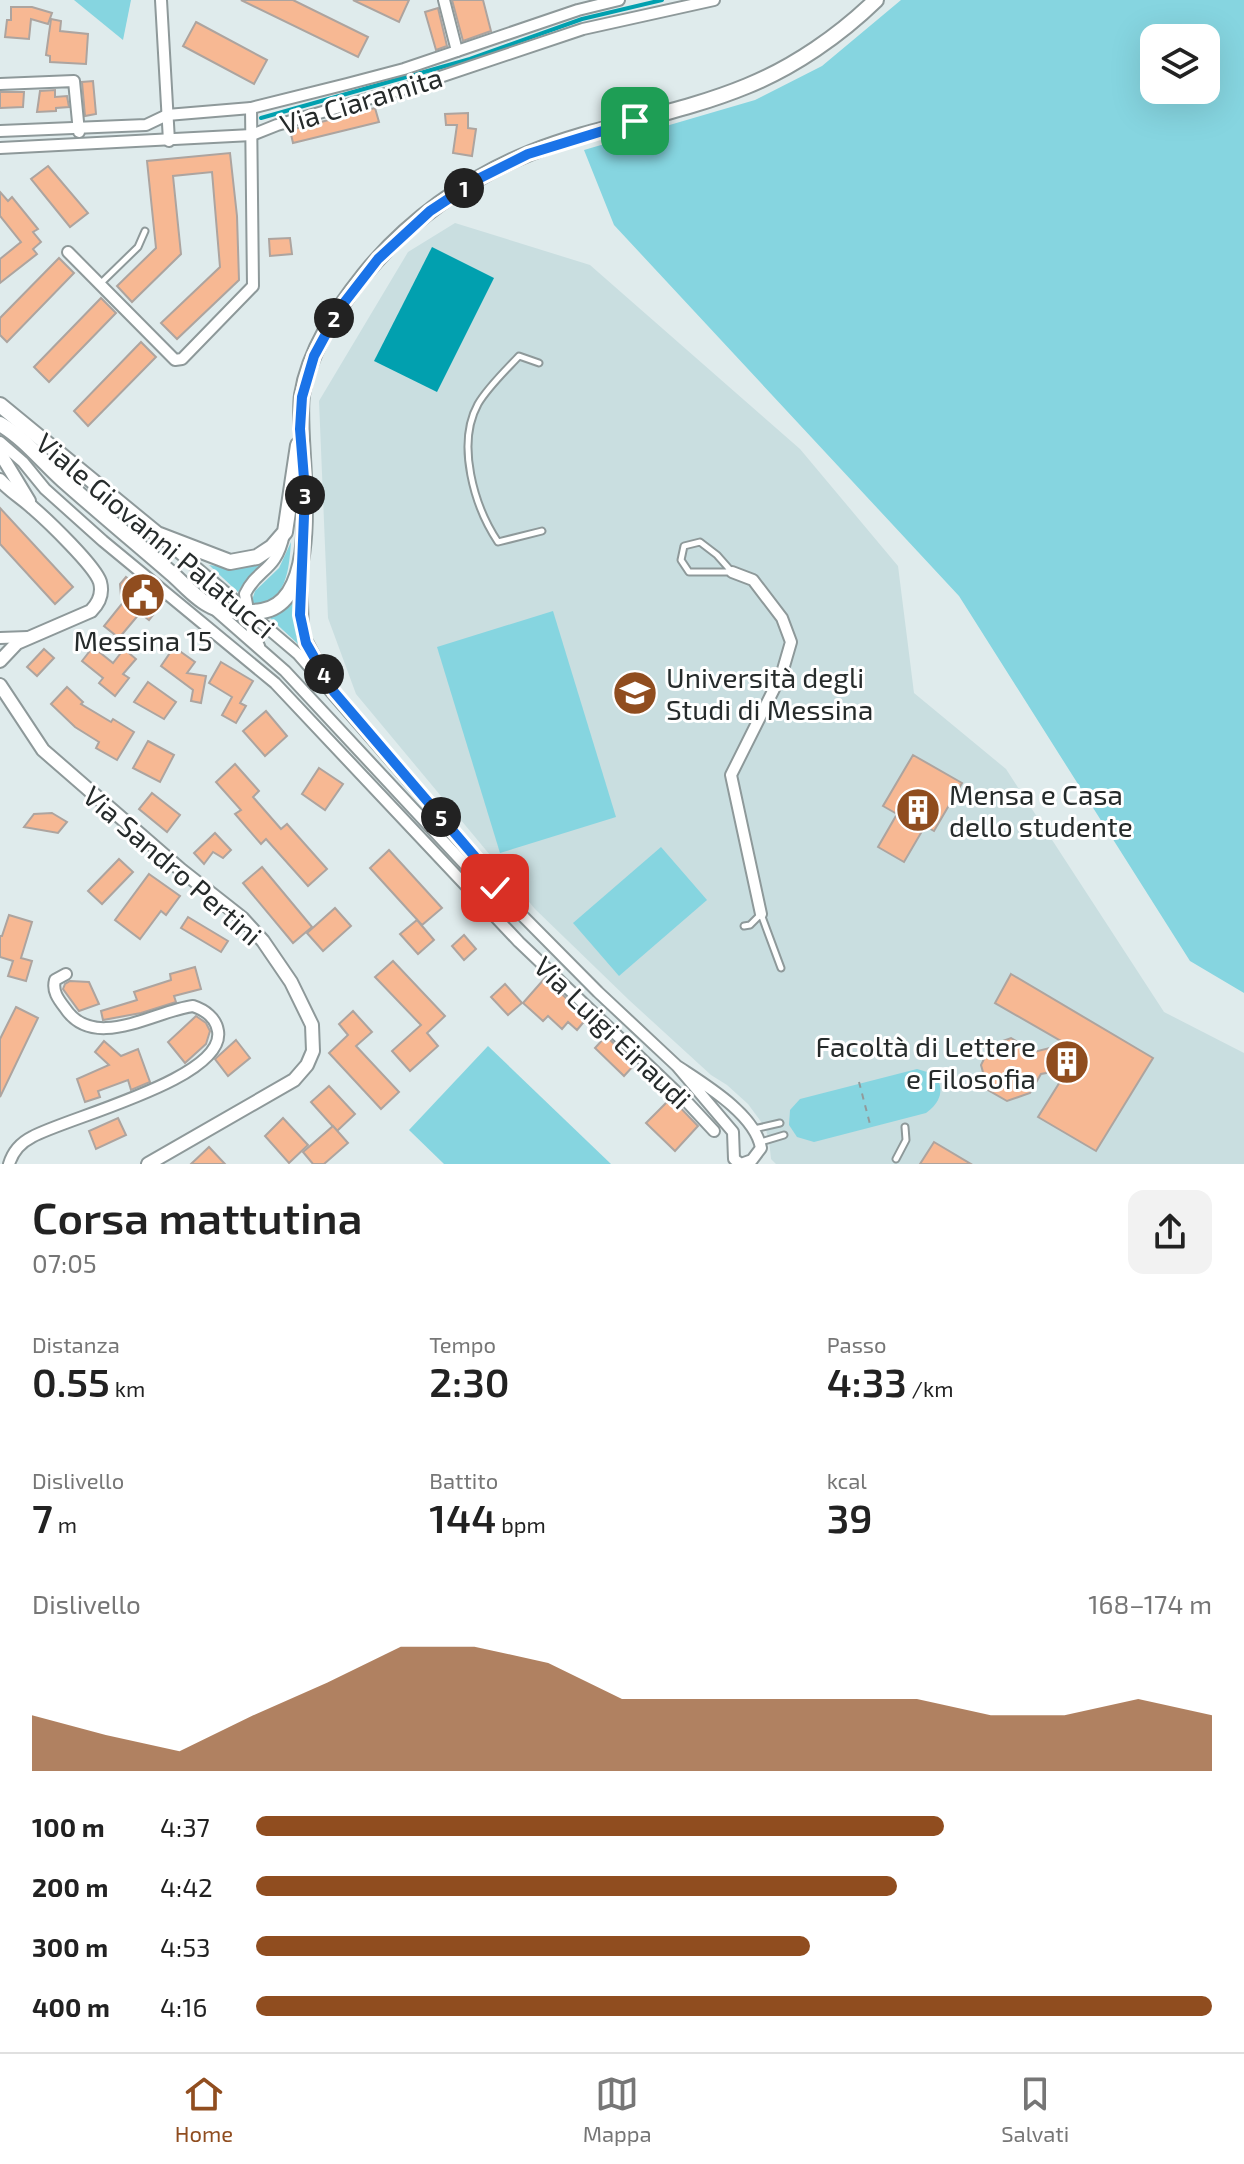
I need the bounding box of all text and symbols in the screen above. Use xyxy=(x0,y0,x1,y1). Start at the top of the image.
map controls xyxy=(1140,24,1220,104)
button: layers xyxy=(1140,24,1220,104)
street label: Via Ciaramita xyxy=(276,59,446,141)
pin xyxy=(601,87,669,155)
icon: arrive xyxy=(613,99,657,143)
pin: 1 xyxy=(444,168,484,208)
text: 1 xyxy=(459,175,469,201)
pin: 2 xyxy=(314,298,354,338)
text: 2 xyxy=(328,305,340,331)
street label: Viale Giovanni Palatucci xyxy=(30,425,282,645)
pin: 3 xyxy=(285,475,325,515)
text: 3 xyxy=(299,482,311,508)
public building icon: Messina 15 xyxy=(119,571,167,619)
place label: Messina 15 xyxy=(73,623,213,657)
pin: 4 xyxy=(304,654,344,694)
place label: Università degli Studi di Messina xyxy=(666,660,873,726)
text: 4 xyxy=(317,661,331,687)
school or university icon: Università degli Studi di Messina xyxy=(611,669,659,717)
place label: Mensa e Casa dello studente xyxy=(949,777,1133,843)
street label: Via Sandro Pertini xyxy=(77,778,269,952)
building icon: Mensa e Casa dello studente xyxy=(894,786,942,834)
pin: 5 xyxy=(421,797,461,837)
text: 5 xyxy=(435,804,447,830)
pin xyxy=(461,854,529,922)
icon: check xyxy=(473,866,517,910)
street label: Via Luigi Einaudi xyxy=(527,949,699,1115)
place label: Facoltà di Lettere e Filosofia xyxy=(816,1029,1036,1095)
building icon: Facoltà di Lettere e Filosofia xyxy=(1043,1038,1091,1086)
text: Corsa mattutina xyxy=(32,1190,362,1243)
button: share xyxy=(1128,1190,1212,1274)
text: 07:05 xyxy=(32,1247,97,1278)
text: Distanza xyxy=(32,1331,120,1357)
text: Tempo xyxy=(429,1331,496,1357)
text: Passo xyxy=(827,1331,886,1357)
text: 0.55 xyxy=(32,1357,110,1405)
text: 2:30 xyxy=(429,1357,509,1405)
text: 4:33 xyxy=(827,1357,907,1405)
text: km xyxy=(110,1375,145,1401)
text: /km xyxy=(907,1375,953,1401)
text: Dislivello xyxy=(32,1467,124,1493)
text: Battito xyxy=(429,1467,498,1493)
text: kcal xyxy=(827,1467,867,1493)
text: 7 xyxy=(32,1493,53,1541)
text: 144 xyxy=(429,1493,496,1541)
text: 39 xyxy=(827,1493,872,1541)
text: m xyxy=(53,1511,77,1537)
text: bpm xyxy=(496,1511,546,1537)
text: Dislivello xyxy=(32,1588,141,1619)
text: 168–174 m xyxy=(1088,1588,1212,1619)
text: 100 m xyxy=(32,1811,105,1842)
text: 4:37 xyxy=(160,1811,210,1842)
text: 200 m xyxy=(32,1871,108,1902)
text: 4:42 xyxy=(160,1871,213,1902)
text: 300 m xyxy=(32,1931,108,1962)
text: 4:53 xyxy=(160,1931,211,1962)
text: 400 m xyxy=(32,1991,110,2022)
text: 4:16 xyxy=(160,1991,207,2022)
tab: Home xyxy=(175,2072,233,2146)
tab: Mappa xyxy=(583,2072,652,2146)
tab: Salvati xyxy=(1001,2072,1069,2146)

